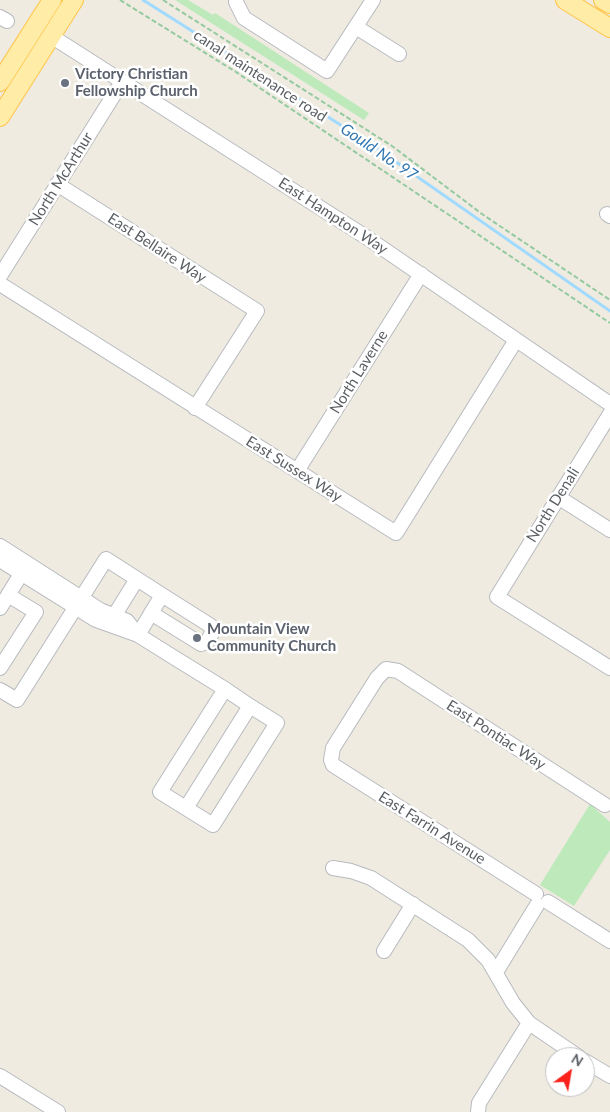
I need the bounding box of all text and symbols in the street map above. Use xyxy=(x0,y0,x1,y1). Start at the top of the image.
street label: canal maintenance road xyxy=(190,26,330,126)
place label: Victory Christian Fellowship Church xyxy=(75,65,198,100)
marker: Victory Christian Fellowship Church xyxy=(59,77,71,89)
water label: Gould No. 97 xyxy=(337,119,421,185)
street label: North McArthur xyxy=(25,129,97,229)
street label: East Hampton Way xyxy=(275,174,391,258)
street label: East Bellaire Way xyxy=(104,209,210,287)
street label: North Laverne xyxy=(326,327,392,417)
street label: East Sussex Way xyxy=(243,432,345,506)
street label: North Denali xyxy=(523,464,583,546)
place label: Mountain View Community Church xyxy=(207,620,336,655)
marker: Mountain View Community Church xyxy=(191,632,203,644)
street label: East Pontiac Way xyxy=(443,696,549,774)
street label: East Farrin Avenue xyxy=(375,788,489,868)
north arrow xyxy=(545,1047,595,1097)
text: N xyxy=(569,1050,587,1070)

